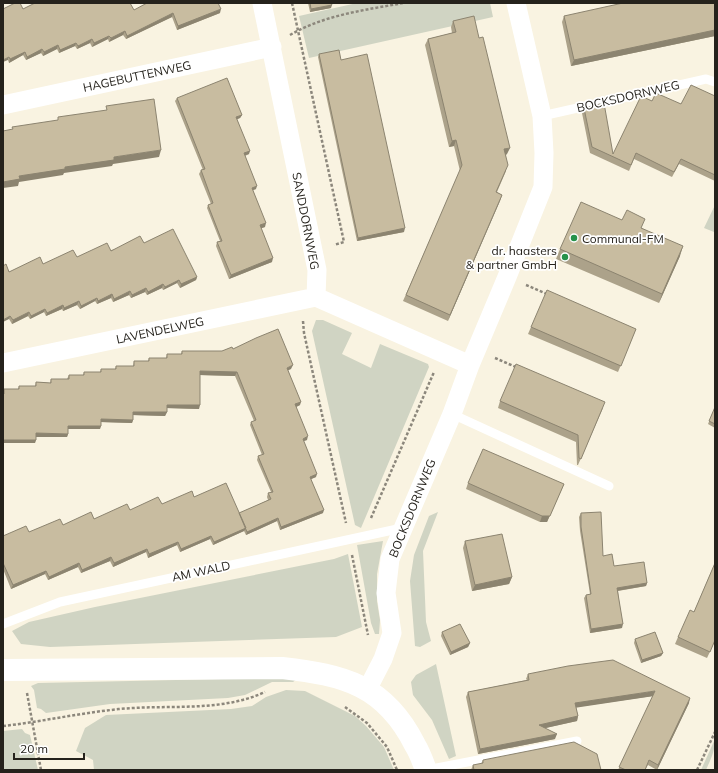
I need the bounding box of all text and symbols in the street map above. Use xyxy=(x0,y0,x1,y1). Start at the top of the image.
street label: HAGEBUTTENWEG xyxy=(81,57,193,95)
street label: BOCKSDORNWEG xyxy=(575,77,681,115)
street label: SANDDORNWEG xyxy=(289,171,323,271)
place label: Communal-FM xyxy=(582,231,664,246)
marker: Communal-FM xyxy=(569,233,579,243)
place label: dr. haasters & partner GmbH xyxy=(466,243,557,272)
marker: dr. haasters & partner GmbH xyxy=(560,252,570,262)
street label: LAVENDELWEG xyxy=(115,313,205,347)
street label: BOCKSDORNWEG xyxy=(385,456,439,560)
street label: AM WALD xyxy=(170,557,232,584)
scale bar xyxy=(14,735,84,761)
text: 20 m xyxy=(20,741,48,756)

